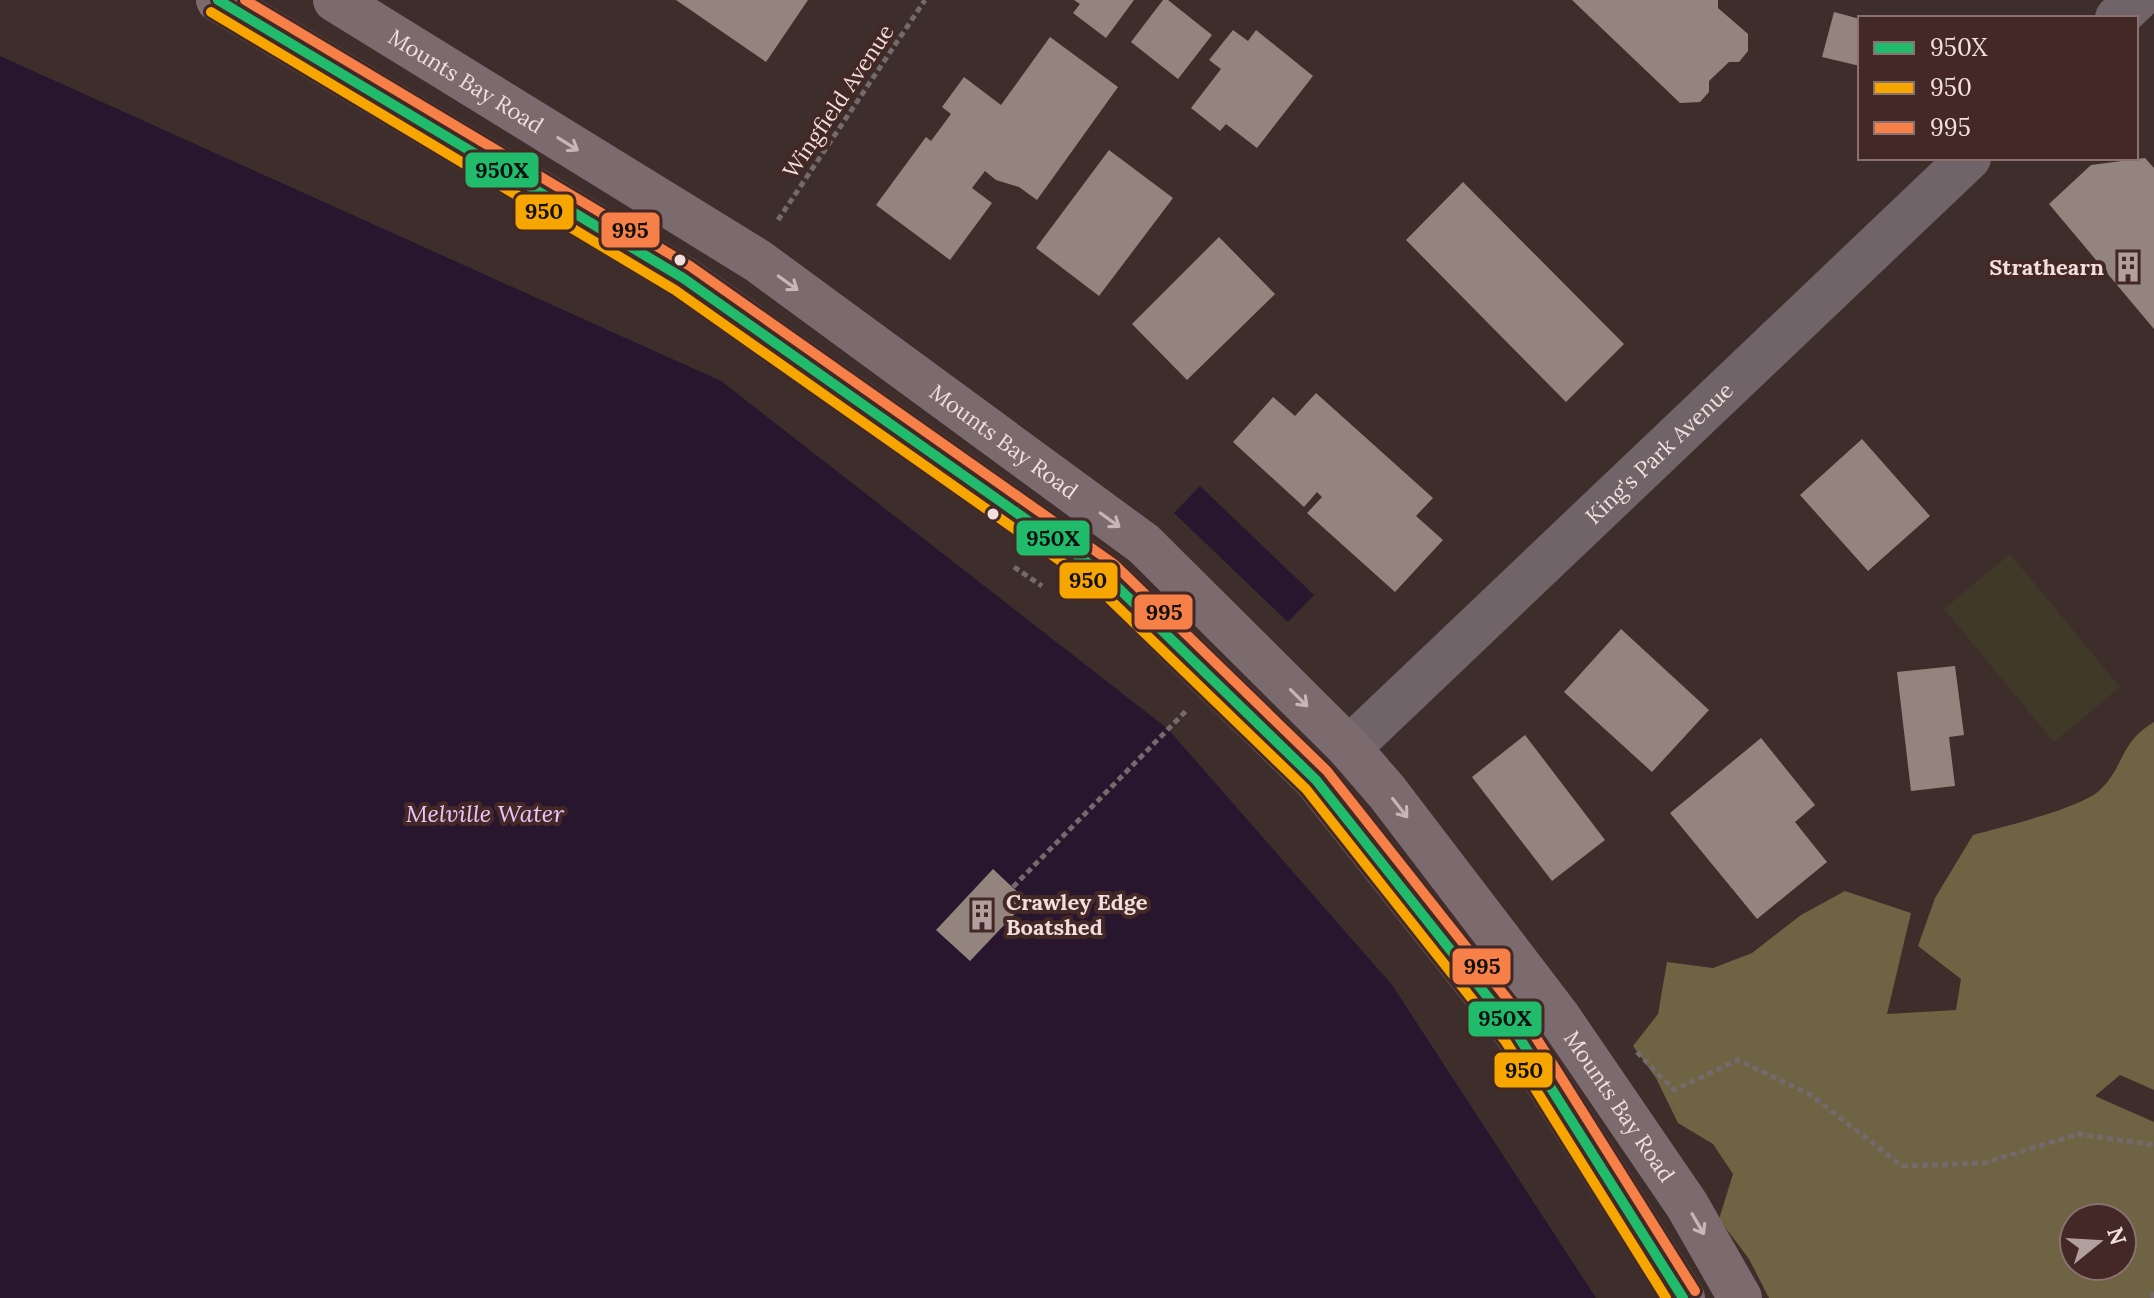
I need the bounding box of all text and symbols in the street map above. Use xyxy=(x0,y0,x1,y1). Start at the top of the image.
legend xyxy=(1858,16,2138,160)
street label: Wingfield Avenue xyxy=(776,19,900,183)
street label: Mounts Bay Road xyxy=(383,22,549,139)
text: 950X xyxy=(1930,32,1988,63)
text: 950 xyxy=(1930,72,1972,103)
text: 995 xyxy=(1930,112,1971,143)
one-way arrow xyxy=(557,135,579,152)
line badge: 950X xyxy=(464,151,540,189)
text: 950X xyxy=(475,156,530,184)
line badge: 950 xyxy=(514,193,575,231)
text: 950 xyxy=(525,197,563,225)
line badge: 995 xyxy=(600,211,661,249)
text: 995 xyxy=(611,216,649,244)
building icon: Strathearn xyxy=(2111,250,2145,284)
unlabelled marker xyxy=(672,252,688,268)
place label: Strathearn xyxy=(1989,253,2104,281)
one-way arrow xyxy=(777,274,798,291)
street label: King's Park Avenue xyxy=(1579,376,1739,530)
street label: Mounts Bay Road xyxy=(924,378,1084,505)
unlabelled marker xyxy=(985,506,1001,522)
one-way arrow xyxy=(1099,512,1121,528)
line badge: 950X xyxy=(1015,519,1091,557)
text: 950X xyxy=(1026,524,1081,552)
line badge: 950 xyxy=(1058,561,1119,600)
text: 950 xyxy=(1069,566,1107,594)
line badge: 995 xyxy=(1133,593,1194,631)
text: 995 xyxy=(1145,598,1183,626)
one-way arrow xyxy=(1289,688,1308,707)
one-way arrow xyxy=(1391,797,1408,818)
water label: Melville Water xyxy=(406,798,564,829)
place label: Crawley Edge Boatshed xyxy=(1006,888,1148,941)
building icon: Crawley Edge Boatshed xyxy=(965,898,999,932)
line badge: 995 xyxy=(1451,947,1512,986)
text: 995 xyxy=(1463,952,1501,980)
line badge: 950X xyxy=(1467,1000,1543,1038)
text: 950X xyxy=(1478,1004,1533,1032)
street label: Mounts Bay Road xyxy=(1558,1025,1681,1187)
line badge: 950 xyxy=(1493,1051,1554,1089)
text: 950 xyxy=(1505,1056,1543,1084)
north arrow xyxy=(2058,1202,2138,1282)
one-way arrow xyxy=(1691,1211,1706,1235)
text: N xyxy=(2101,1223,2133,1248)

